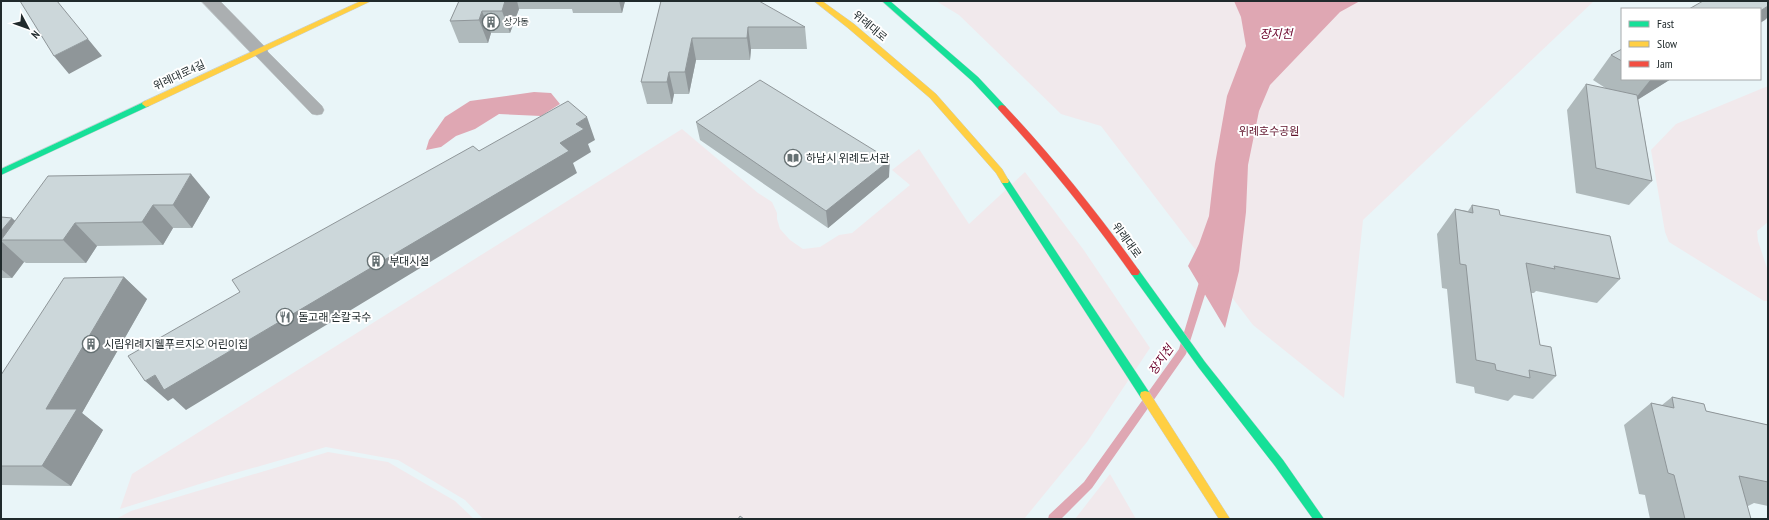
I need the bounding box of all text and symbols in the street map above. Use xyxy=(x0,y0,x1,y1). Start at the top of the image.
north arrow xyxy=(8,8,48,48)
street label: 위례대로 xyxy=(850,8,890,44)
legend xyxy=(1621,8,1761,80)
building icon: 상가동 xyxy=(481,12,501,32)
place label: 상가동 xyxy=(504,16,529,27)
text: Fast xyxy=(1657,16,1675,31)
water label: 장지천 xyxy=(1259,26,1295,41)
text: N xyxy=(28,28,43,41)
text: Slow xyxy=(1657,36,1678,51)
text: Jam xyxy=(1656,56,1673,71)
street label: 위례대로4길 xyxy=(151,57,207,93)
park label: 위례호수공원 xyxy=(1239,124,1299,138)
library icon: 하남시 위례도서관 xyxy=(783,148,803,168)
place label: 하남시 위례도서관 xyxy=(806,151,889,165)
street label: 위례대로 xyxy=(1109,220,1145,260)
building icon: 부대시설 xyxy=(366,251,386,271)
place label: 부대시설 xyxy=(389,254,429,268)
restaurant icon: 돌고래 손칼국수 xyxy=(275,307,295,327)
place label: 돌고래 손칼국수 xyxy=(298,310,371,324)
building icon: 시립위례지웰푸르지오 어린이집 xyxy=(81,334,101,354)
place label: 시립위례지웰푸르지오 어린이집 xyxy=(104,337,248,351)
water label: 장지천 xyxy=(1145,340,1177,378)

